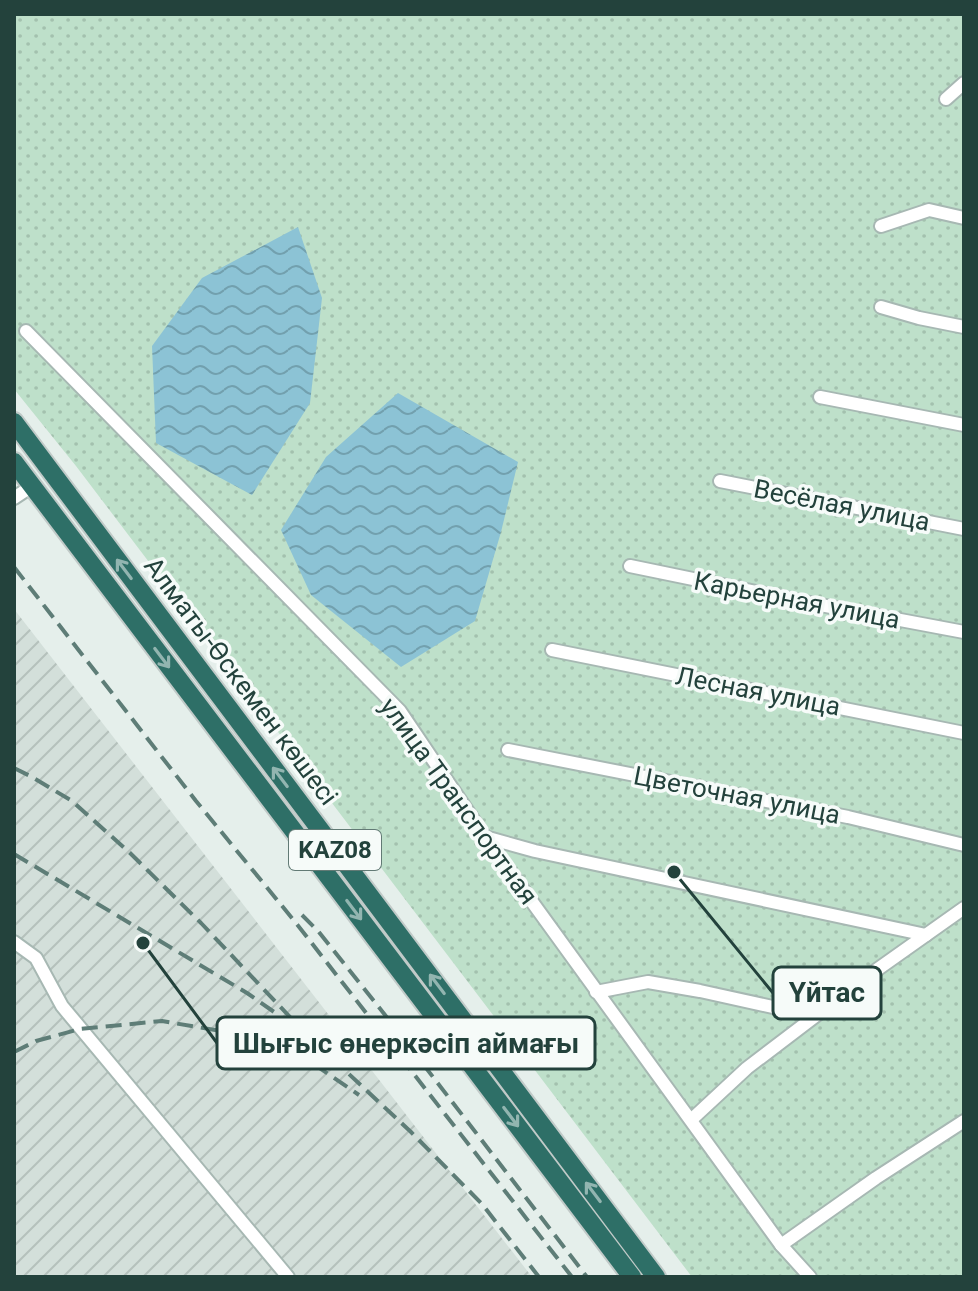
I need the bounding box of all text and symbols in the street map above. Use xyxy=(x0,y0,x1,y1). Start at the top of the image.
street label: Весёлая улица xyxy=(751,473,933,537)
street label: Алматы-Өскемен көшесі xyxy=(138,551,344,811)
one-way arrow xyxy=(116,559,133,580)
street label: Карьерная улица xyxy=(691,565,903,635)
one-way arrow xyxy=(154,647,171,668)
street label: Лесная улица xyxy=(673,660,843,722)
street label: улица Транспортная xyxy=(374,692,544,910)
street label: Цветочная улица xyxy=(631,760,843,830)
one-way arrow xyxy=(272,766,289,788)
road number: KAZ08 xyxy=(289,830,381,870)
one-way arrow xyxy=(345,899,362,920)
callout: Үйтас xyxy=(773,967,881,1019)
one-way arrow xyxy=(428,974,445,996)
text: Үйтас xyxy=(789,976,865,1009)
callout: Шығыс өнеркәсіп аймағы xyxy=(217,1017,595,1069)
text: Шығыс өнеркәсіп аймағы xyxy=(233,1027,579,1060)
one-way arrow xyxy=(502,1106,519,1127)
one-way arrow xyxy=(584,1182,601,1203)

